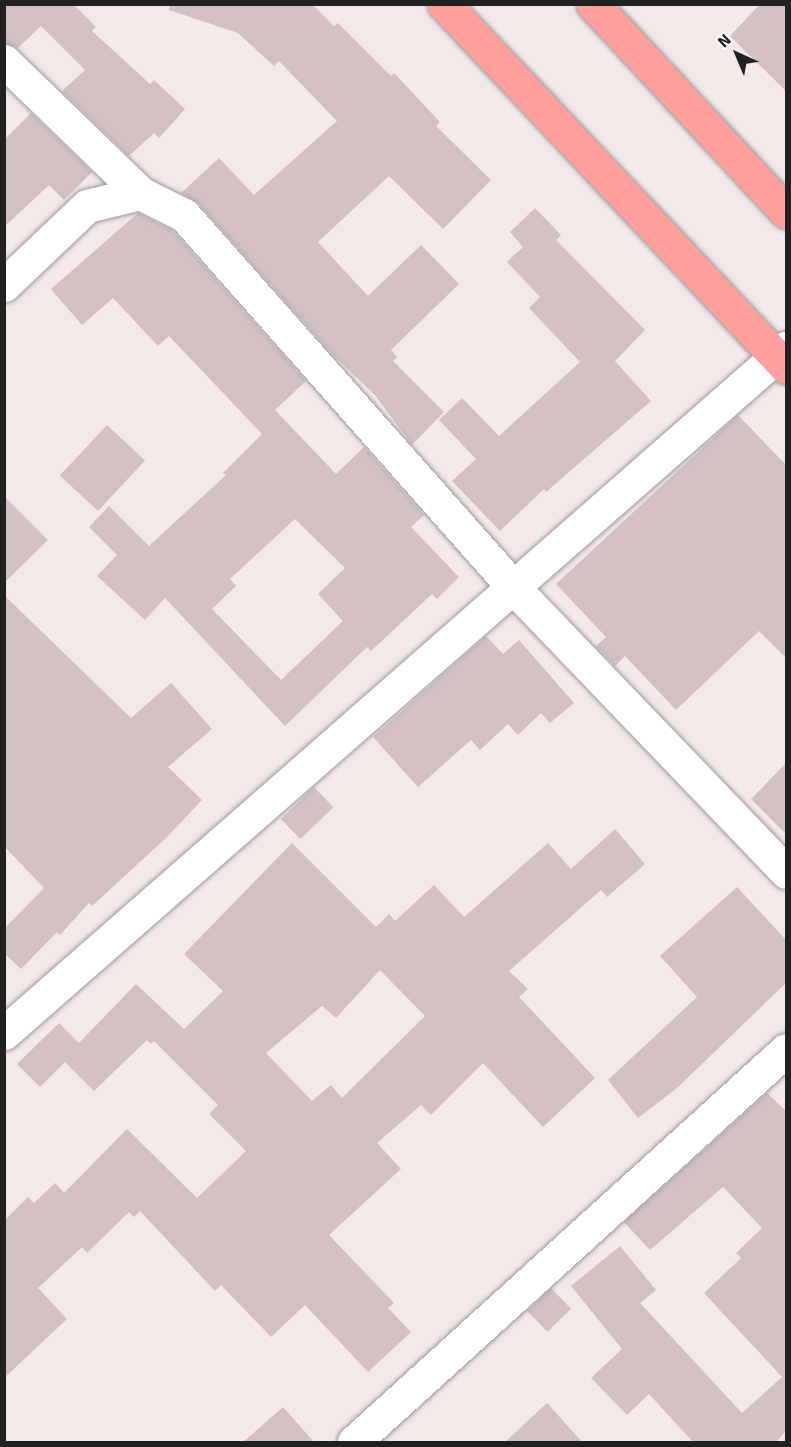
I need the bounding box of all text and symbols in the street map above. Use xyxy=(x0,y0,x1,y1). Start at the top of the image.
north arrow xyxy=(707,24,767,84)
text: N xyxy=(714,30,735,52)

